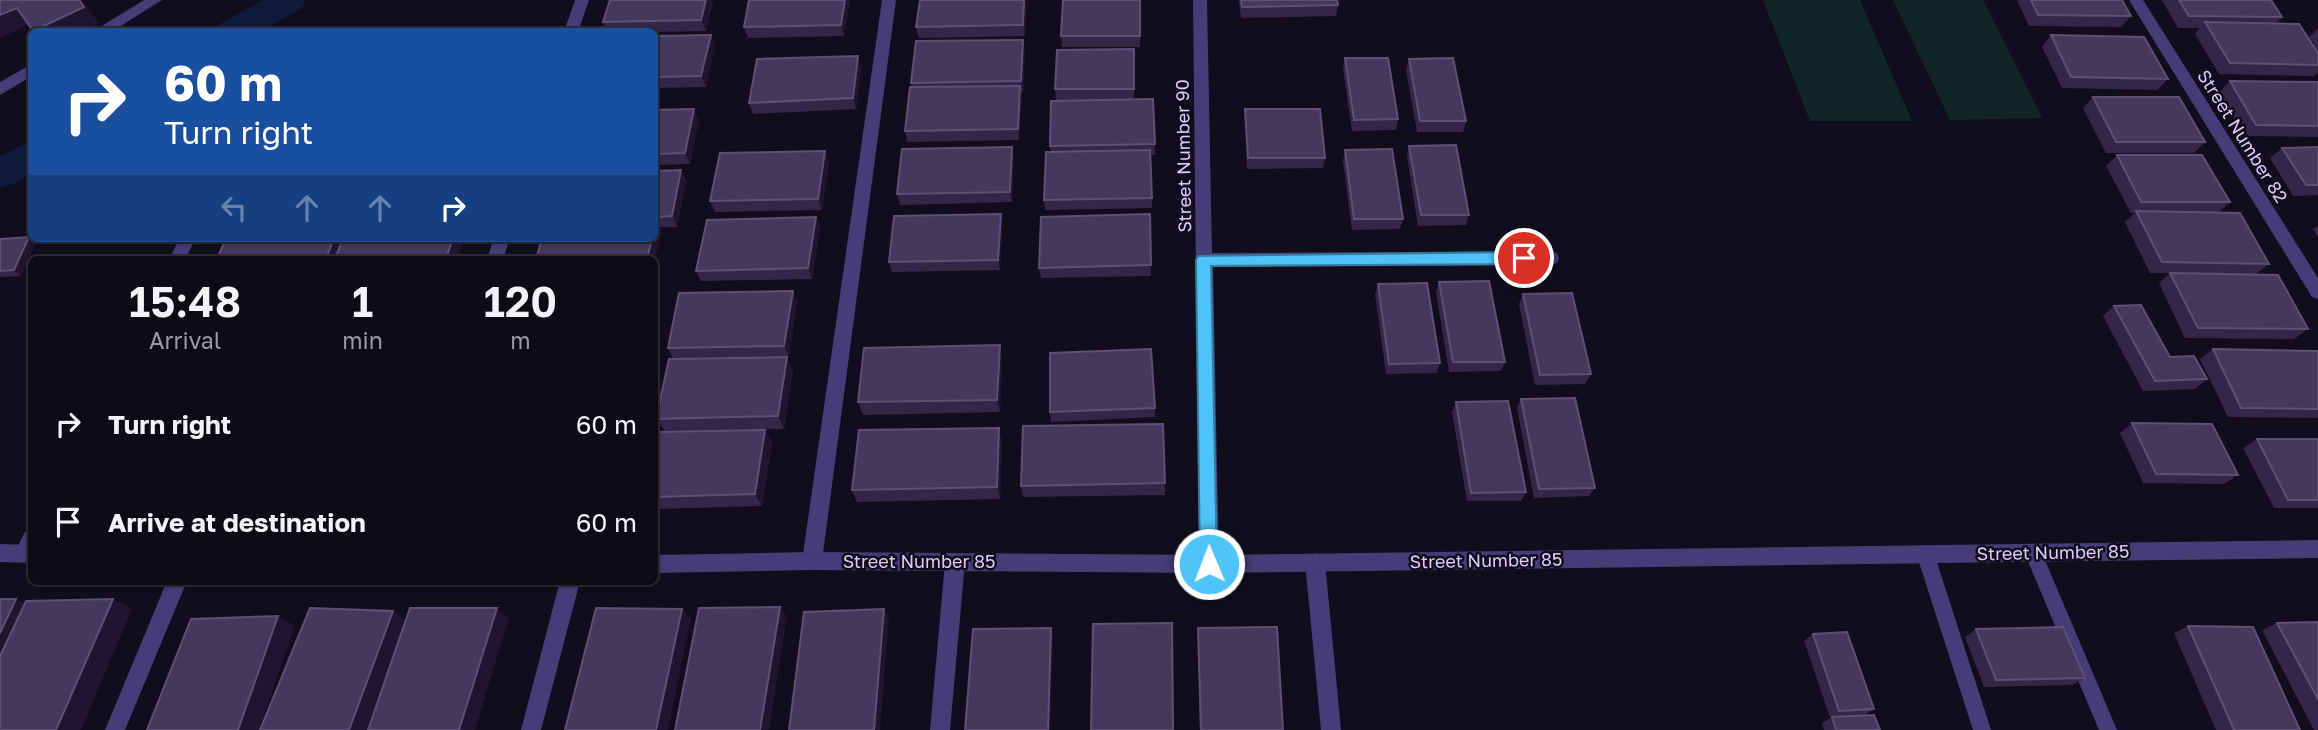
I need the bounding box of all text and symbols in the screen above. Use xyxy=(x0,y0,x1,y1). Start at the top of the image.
text: 60 m xyxy=(164,53,282,112)
icon: right xyxy=(49,56,140,147)
street label: Street Number 82 xyxy=(2193,65,2293,207)
street label: Street Number 90 xyxy=(1171,79,1195,233)
text: Turn right xyxy=(164,113,313,151)
icon: left xyxy=(215,189,253,227)
icon: ahead xyxy=(288,189,326,227)
icon: ahead xyxy=(361,189,399,227)
icon: right xyxy=(434,189,472,227)
pin xyxy=(1494,228,1554,288)
icon: arrive xyxy=(1505,239,1543,277)
text: 15:48 xyxy=(129,276,241,326)
text: 1 xyxy=(352,276,373,326)
text: 120 xyxy=(484,276,557,326)
text: Arrival xyxy=(149,326,221,354)
text: min xyxy=(342,326,383,354)
text: m xyxy=(510,326,531,354)
icon: right xyxy=(49,405,87,443)
text: Turn right xyxy=(108,409,231,440)
text: 60 m xyxy=(576,409,637,440)
icon: arrive xyxy=(49,503,87,541)
text: Arrive at destination xyxy=(108,507,366,538)
text: 60 m xyxy=(576,507,637,538)
position arrow xyxy=(1172,527,1246,601)
street label: Street Number 85 xyxy=(1976,540,2130,564)
street label: Street Number 85 xyxy=(1409,548,1563,572)
street label: Street Number 85 xyxy=(843,550,995,572)

